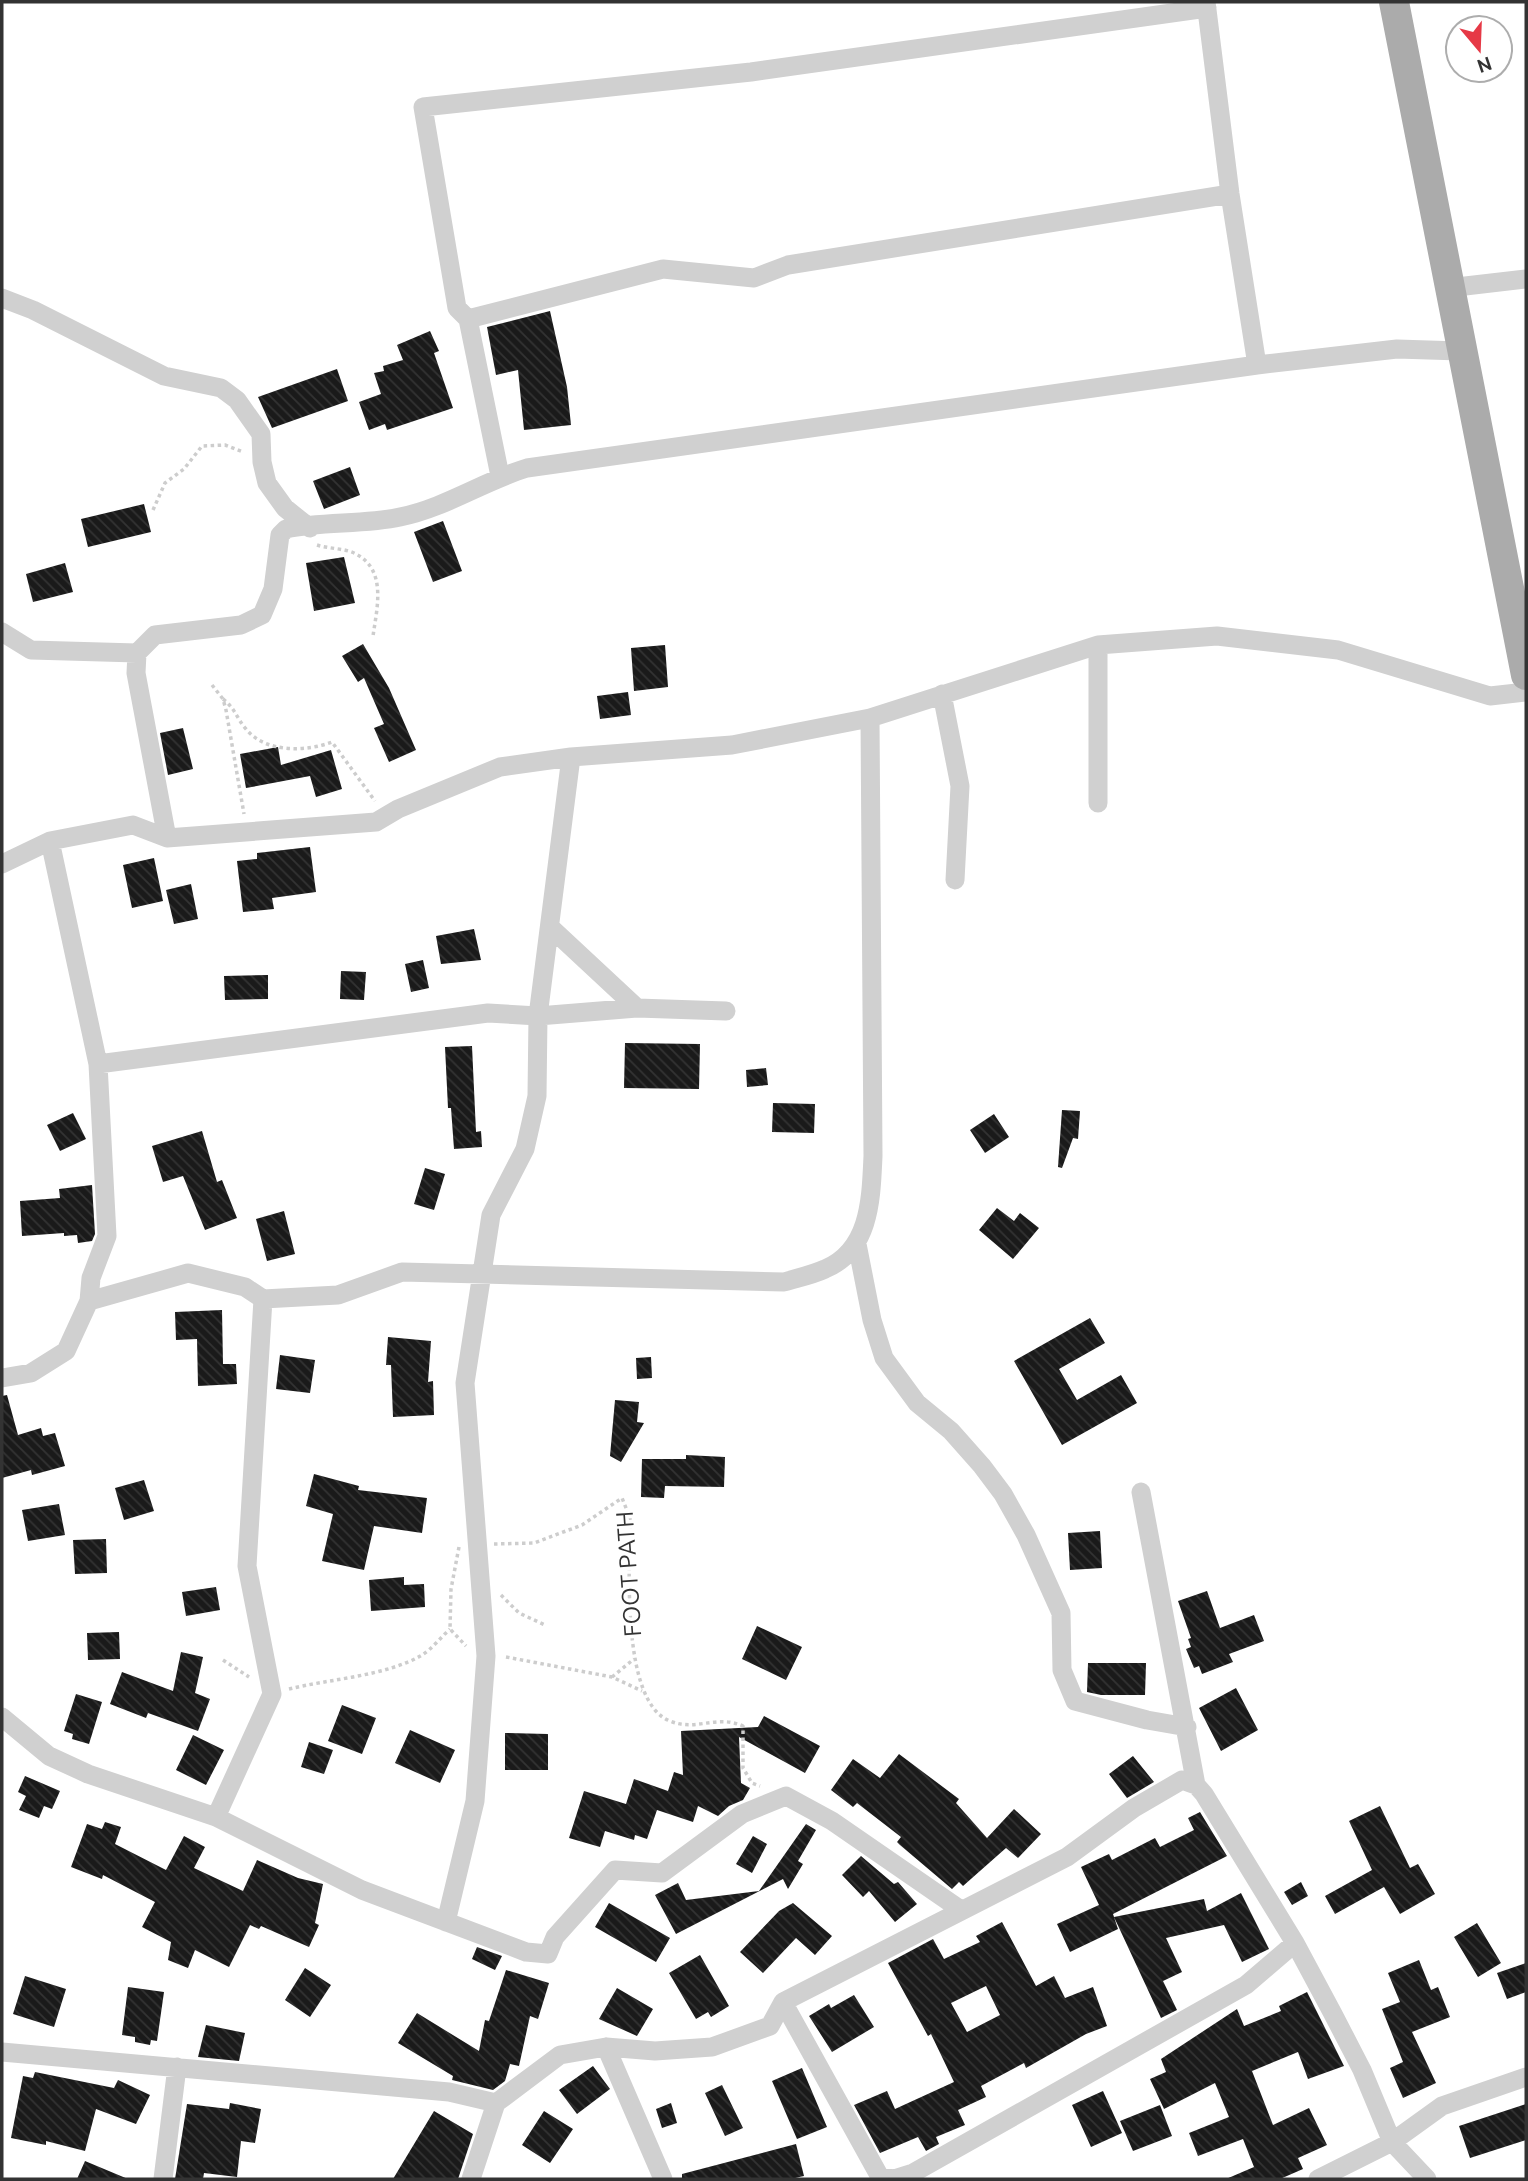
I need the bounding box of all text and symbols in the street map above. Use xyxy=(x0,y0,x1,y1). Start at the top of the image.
north arrow xyxy=(1444,14,1514,84)
text: N xyxy=(1474,52,1495,78)
street label: FOOT PATH xyxy=(611,1510,646,1638)

